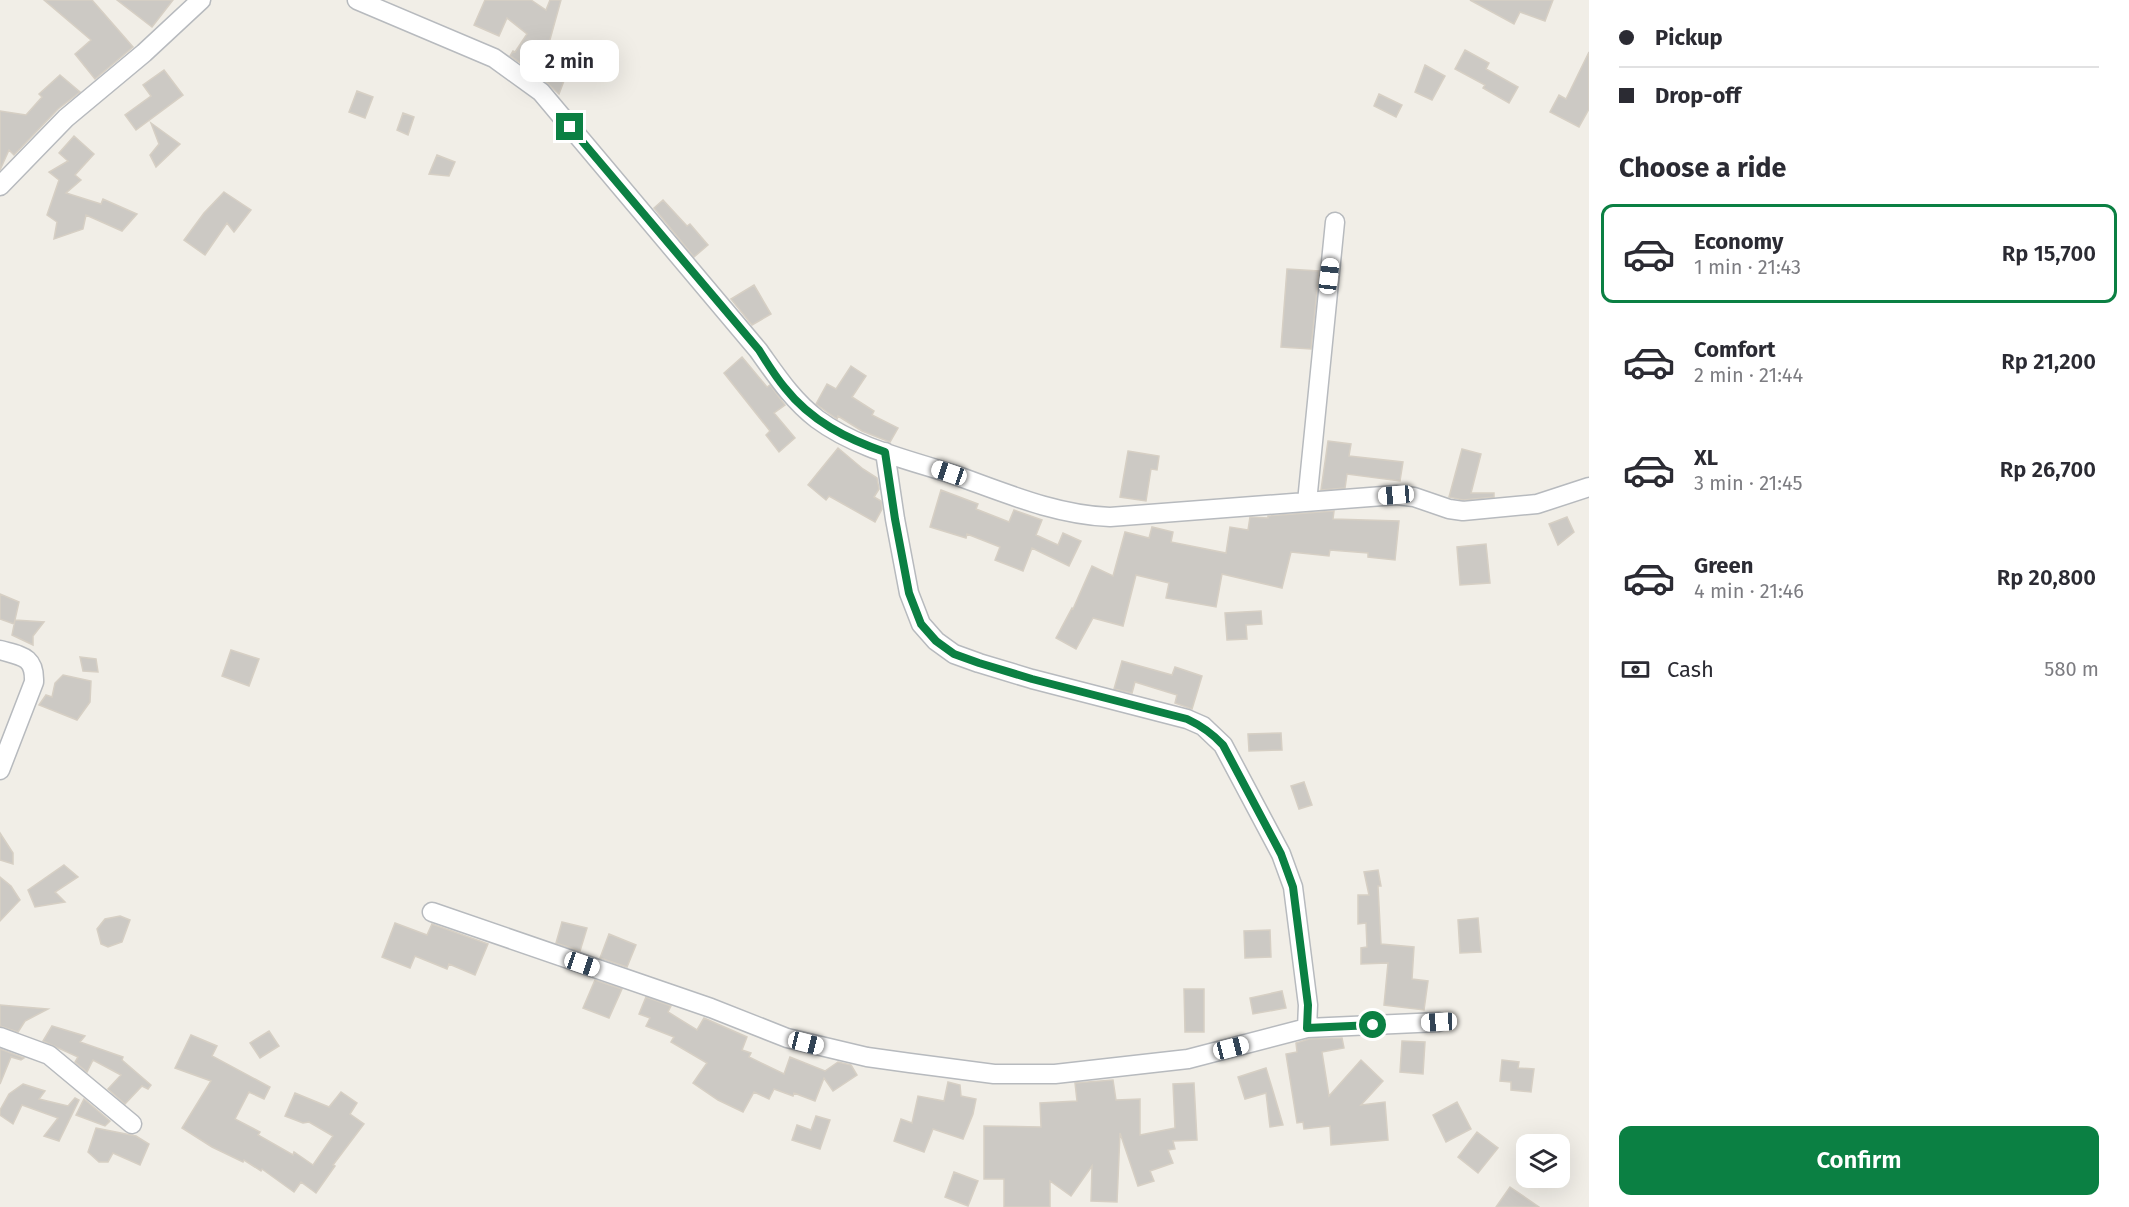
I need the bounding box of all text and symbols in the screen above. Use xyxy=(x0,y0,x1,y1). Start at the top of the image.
text: Pickup xyxy=(1655,24,1723,51)
callout: 2 min xyxy=(520,40,620,82)
text: 2 min xyxy=(545,49,594,73)
text: Drop-off xyxy=(1655,82,1741,109)
route end xyxy=(556,113,583,140)
text: Choose a ride xyxy=(1619,152,1786,184)
icon: car xyxy=(1622,227,1676,281)
text: Economy xyxy=(1694,228,1783,255)
text: Rp 15,700 xyxy=(2002,240,2096,267)
text: 1 min · 21:43 xyxy=(1694,255,1801,279)
car xyxy=(1318,257,1340,295)
icon: car xyxy=(1622,335,1676,389)
text: Comfort xyxy=(1694,336,1775,363)
text: Rp 21,200 xyxy=(2001,348,2096,375)
text: 2 min · 21:44 xyxy=(1694,363,1803,387)
icon: car xyxy=(1622,443,1676,497)
text: XL xyxy=(1694,444,1718,471)
text: Rp 26,700 xyxy=(2000,456,2096,483)
car xyxy=(929,459,969,487)
text: 3 min · 21:45 xyxy=(1694,471,1802,495)
car xyxy=(1377,484,1415,506)
icon: car xyxy=(1622,551,1676,605)
text: Green xyxy=(1694,552,1753,579)
text: Rp 20,800 xyxy=(1997,564,2096,591)
text: 4 min · 21:46 xyxy=(1694,579,1804,603)
icon: cash xyxy=(1619,653,1652,686)
text: Cash xyxy=(1667,656,1714,683)
text: 580 m xyxy=(2044,657,2099,681)
car xyxy=(562,950,602,978)
route start xyxy=(1359,1011,1386,1038)
car xyxy=(1421,1012,1457,1032)
car xyxy=(786,1030,826,1056)
car xyxy=(1211,1035,1251,1061)
button: Confirm xyxy=(1619,1126,2099,1195)
map controls xyxy=(1516,1134,1570,1188)
button: layers xyxy=(1516,1134,1570,1188)

